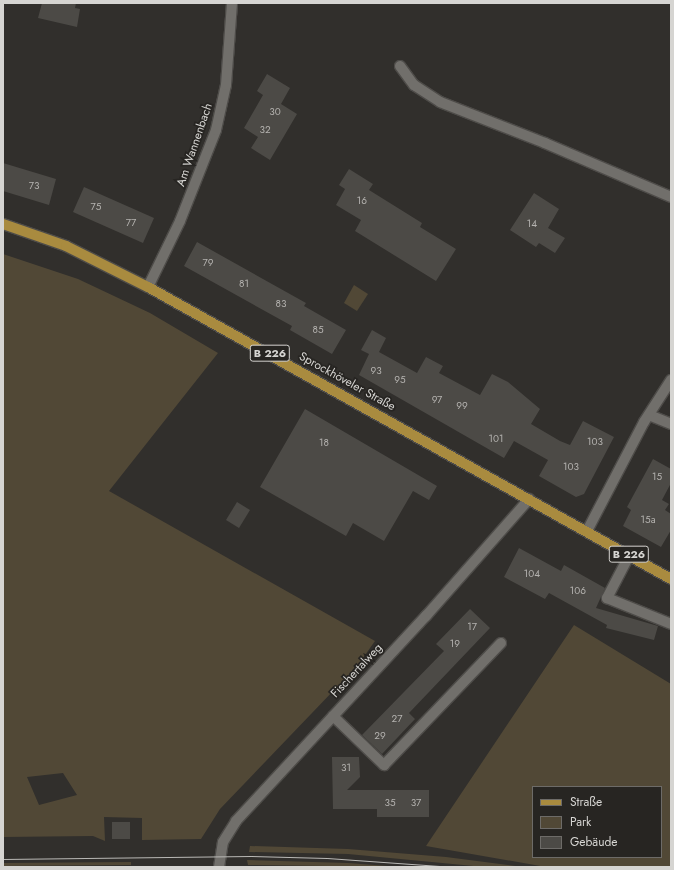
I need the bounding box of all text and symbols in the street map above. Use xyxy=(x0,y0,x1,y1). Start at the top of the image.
street label: Am Wannenbach xyxy=(174,101,216,189)
house number: 30 xyxy=(269,106,281,118)
house number: 32 xyxy=(259,124,271,136)
house number: 73 xyxy=(29,180,39,192)
house number: 16 xyxy=(357,195,367,207)
house number: 75 xyxy=(91,201,101,213)
house number: 77 xyxy=(126,217,136,229)
house number: 14 xyxy=(527,218,537,230)
house number: 79 xyxy=(202,257,214,269)
house number: 81 xyxy=(239,278,249,290)
house number: 83 xyxy=(276,298,286,310)
house number: 85 xyxy=(312,324,324,336)
road number: B 226 xyxy=(249,344,291,362)
street label: Sprockhöveler Straße xyxy=(296,350,398,414)
house number: 93 xyxy=(370,365,382,377)
house number: 95 xyxy=(394,374,406,386)
house number: 97 xyxy=(432,394,442,406)
house number: 99 xyxy=(456,400,468,412)
house number: 101 xyxy=(489,433,503,445)
house number: 103 xyxy=(587,436,603,448)
house number: 18 xyxy=(319,437,329,449)
house number: 103 xyxy=(563,461,579,473)
house number: 15 xyxy=(652,471,662,483)
house number: 15a xyxy=(641,514,655,526)
road number: B 226 xyxy=(608,545,650,563)
house number: 104 xyxy=(524,568,540,580)
house number: 106 xyxy=(570,585,586,597)
house number: 17 xyxy=(467,621,477,633)
house number: 19 xyxy=(450,638,460,650)
street label: Fischertalweg xyxy=(328,641,386,701)
house number: 27 xyxy=(392,713,402,725)
house number: 29 xyxy=(374,730,386,742)
house number: 31 xyxy=(341,762,351,774)
legend xyxy=(532,786,662,858)
text: Straße xyxy=(570,793,602,811)
house number: 35 xyxy=(384,797,396,809)
house number: 37 xyxy=(411,797,421,809)
text: Park xyxy=(570,813,591,831)
text: Gebäude xyxy=(570,833,617,851)

